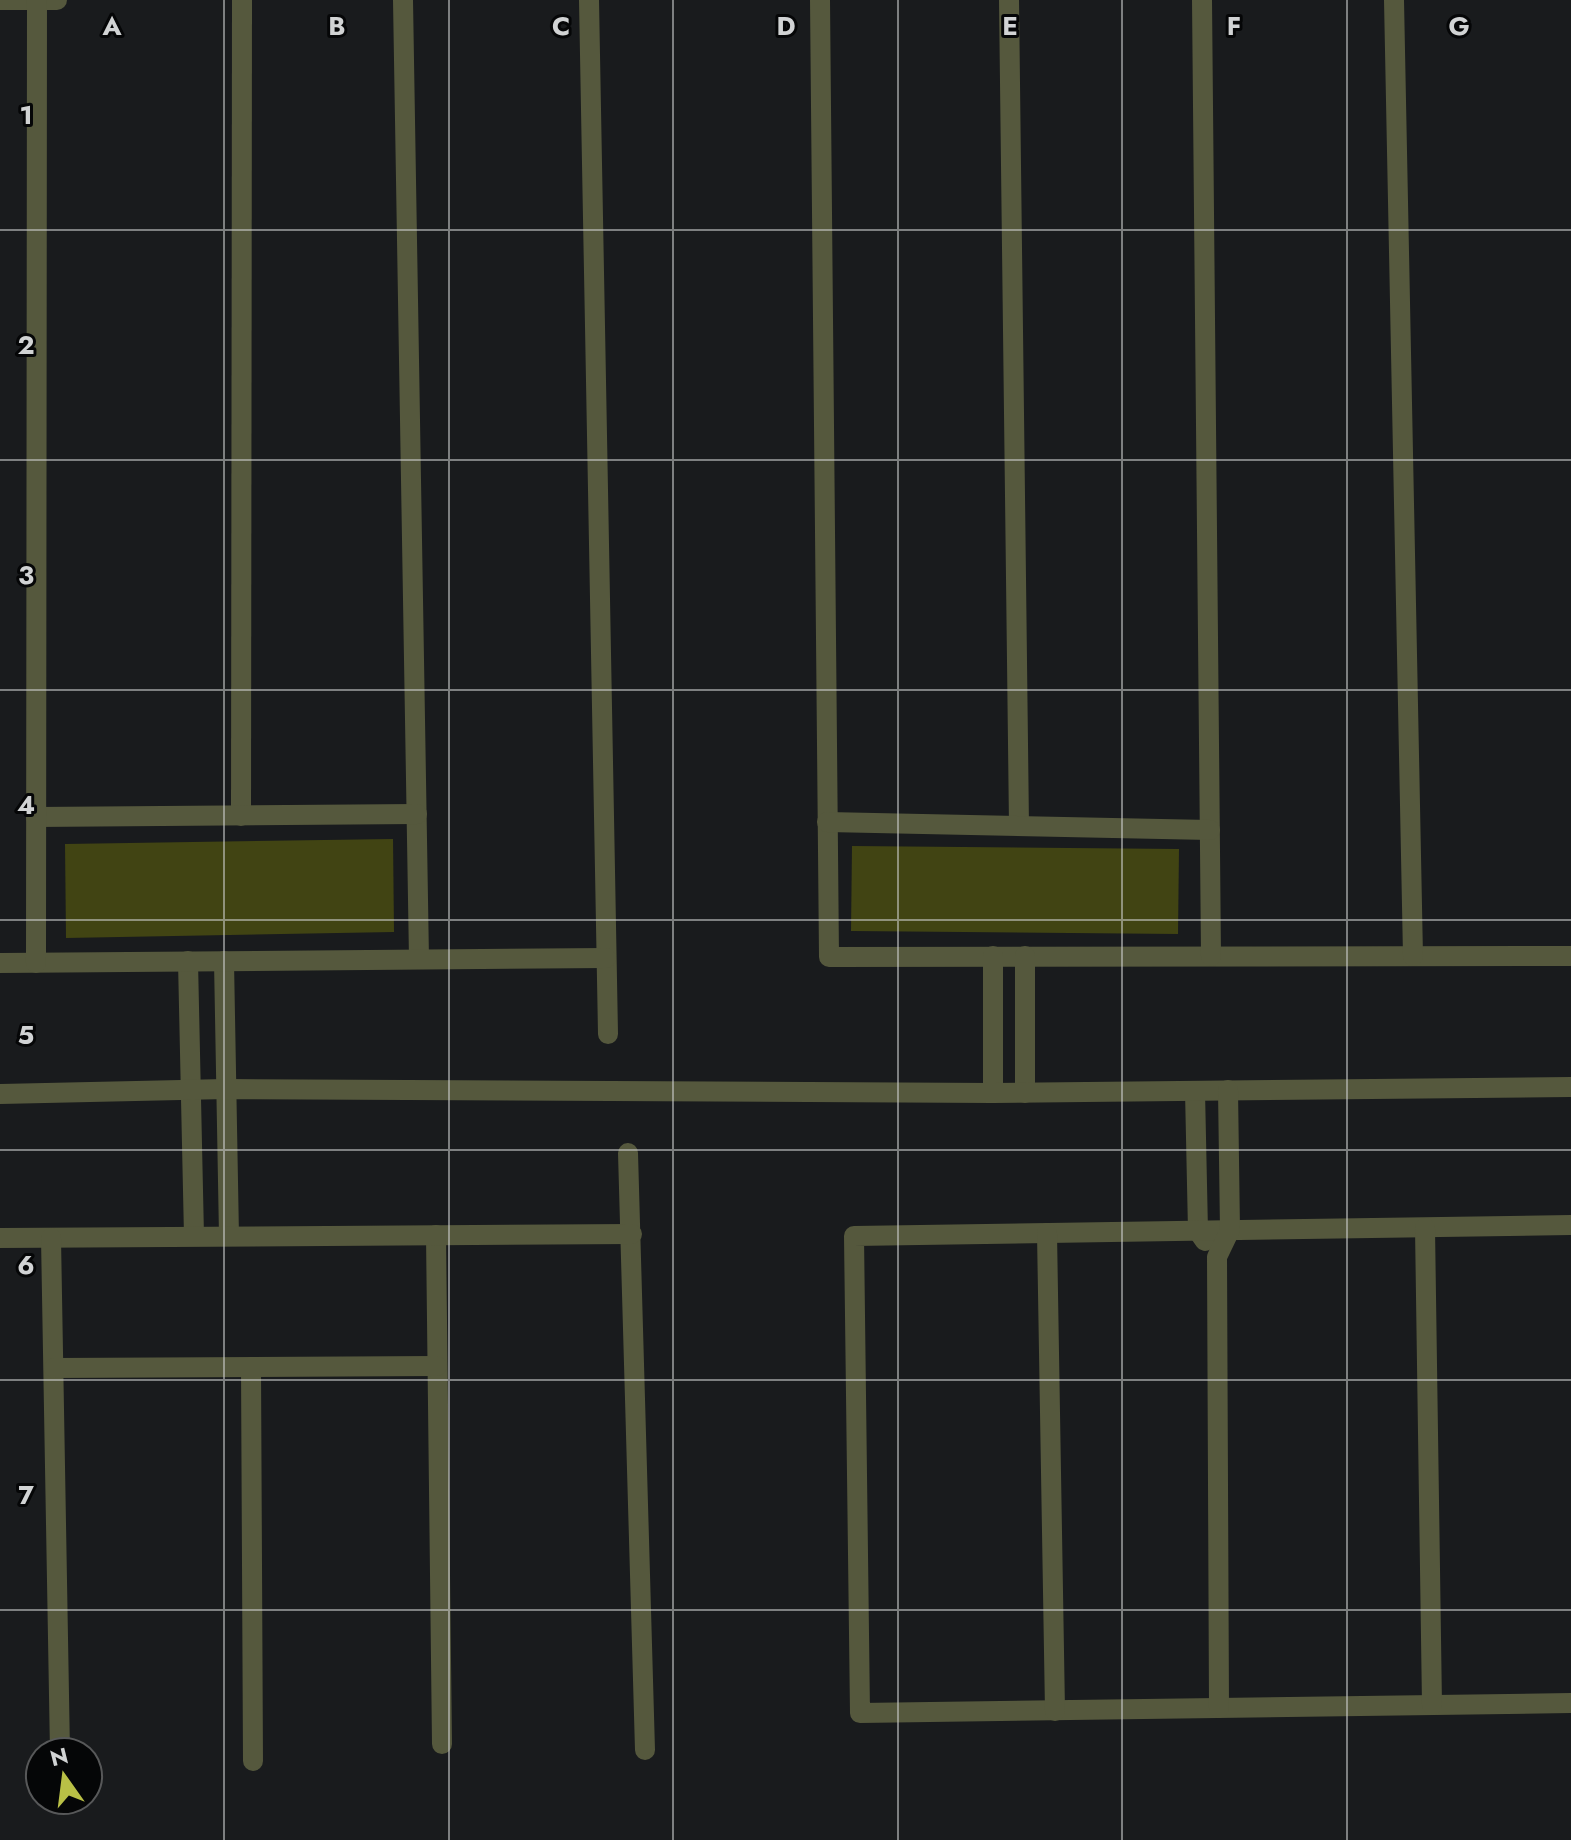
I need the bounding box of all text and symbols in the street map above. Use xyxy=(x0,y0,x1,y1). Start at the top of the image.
text: A xyxy=(101,7,122,45)
text: B xyxy=(328,7,346,45)
text: C xyxy=(552,7,570,45)
text: D xyxy=(776,7,796,45)
text: E xyxy=(1002,7,1018,45)
text: F xyxy=(1227,7,1241,45)
text: G xyxy=(1448,7,1470,45)
text: 1 xyxy=(19,96,33,134)
text: 2 xyxy=(17,326,35,364)
text: 3 xyxy=(18,556,34,594)
text: 4 xyxy=(17,786,35,824)
text: 5 xyxy=(18,1016,34,1054)
text: 6 xyxy=(17,1246,35,1284)
text: 7 xyxy=(18,1476,34,1514)
north arrow xyxy=(24,1736,104,1816)
text: N xyxy=(47,1739,72,1774)

